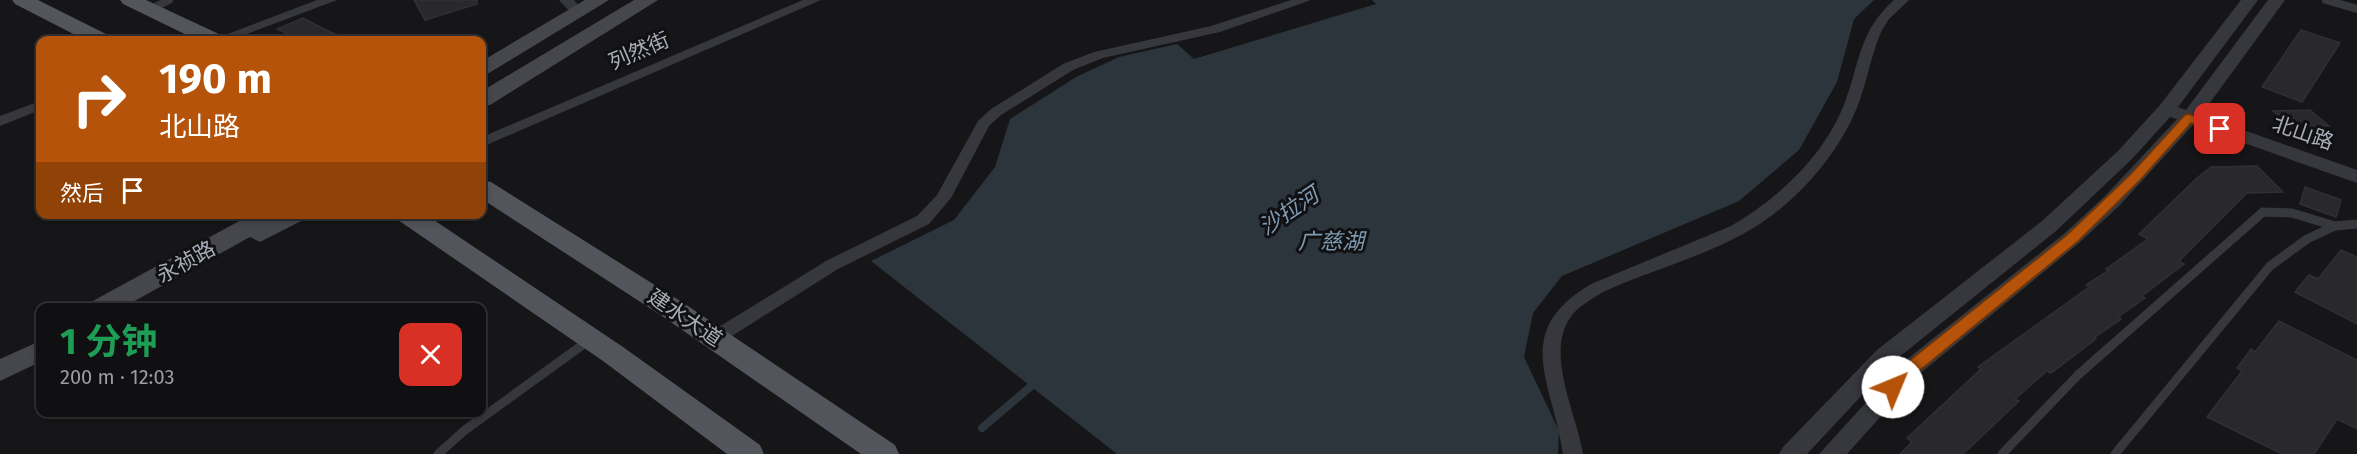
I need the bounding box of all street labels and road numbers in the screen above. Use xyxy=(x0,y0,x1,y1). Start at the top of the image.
street label: 列然街 xyxy=(605,27,673,75)
street label: 北山路 xyxy=(2269,110,2337,156)
street label: 永祯路 xyxy=(152,235,220,289)
street label: 建水大道 xyxy=(643,284,727,352)

